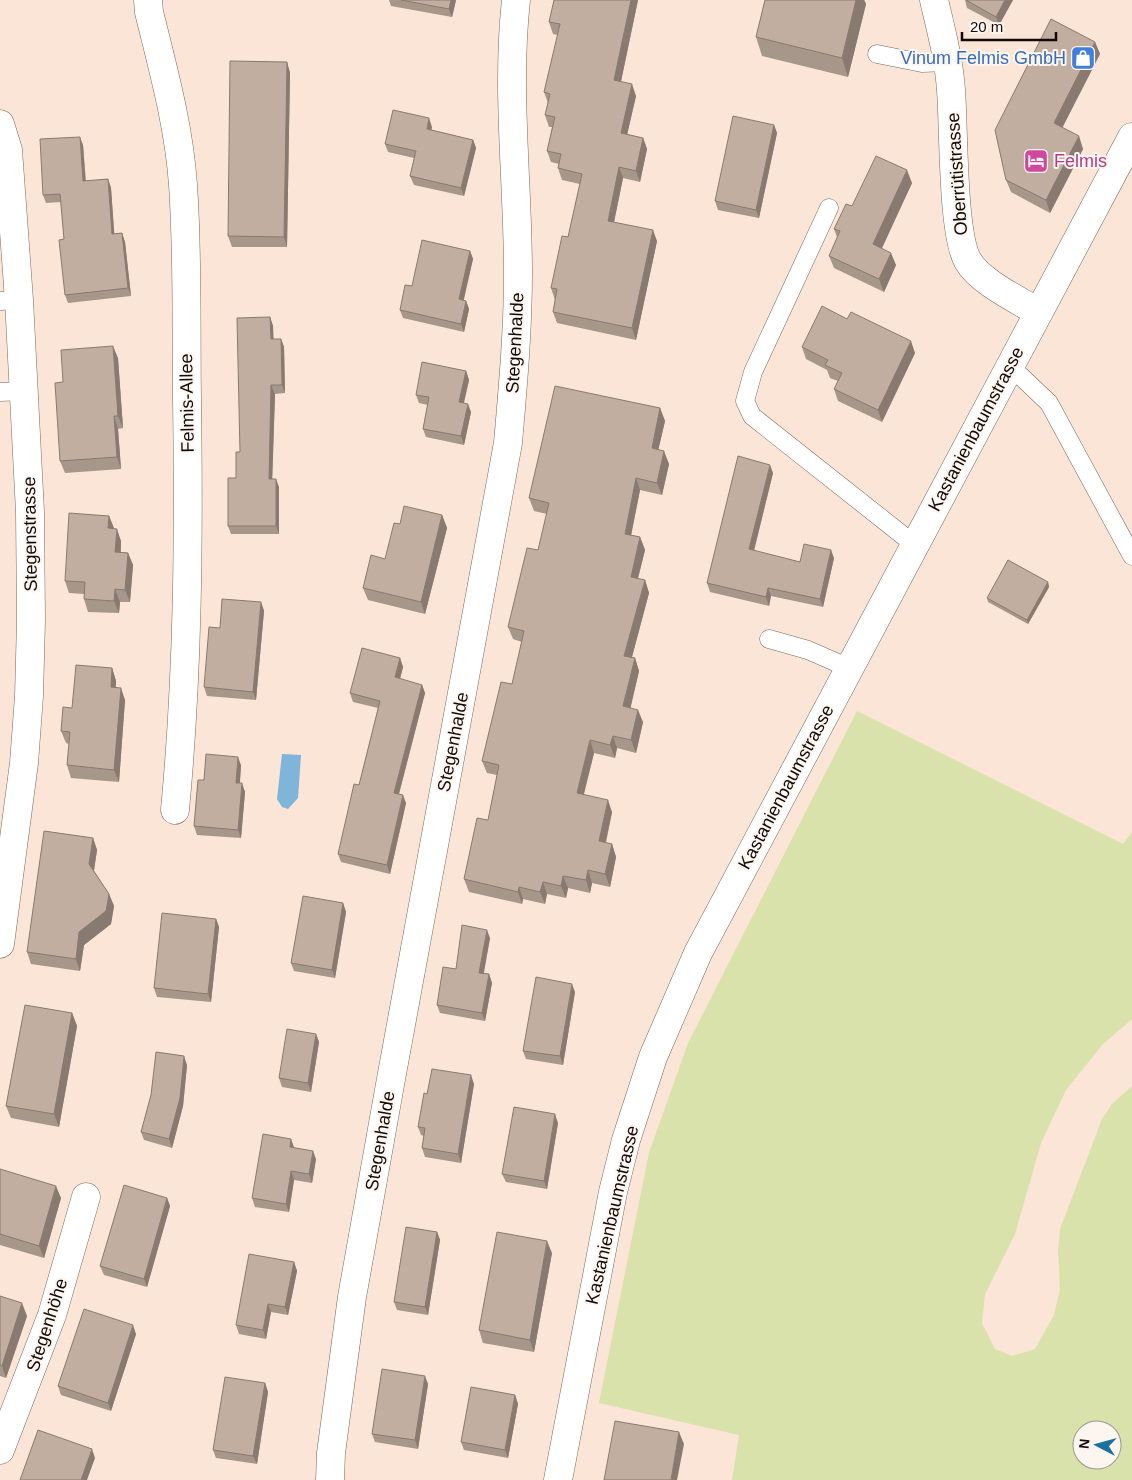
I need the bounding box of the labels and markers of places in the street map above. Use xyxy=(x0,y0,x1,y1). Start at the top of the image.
shop icon: Vinum Felmis GmbH xyxy=(1070,45,1096,71)
place label: Vinum Felmis GmbH xyxy=(900,48,1066,68)
hotel icon: Felmis xyxy=(1023,148,1049,174)
place label: Felmis xyxy=(1054,151,1107,171)

